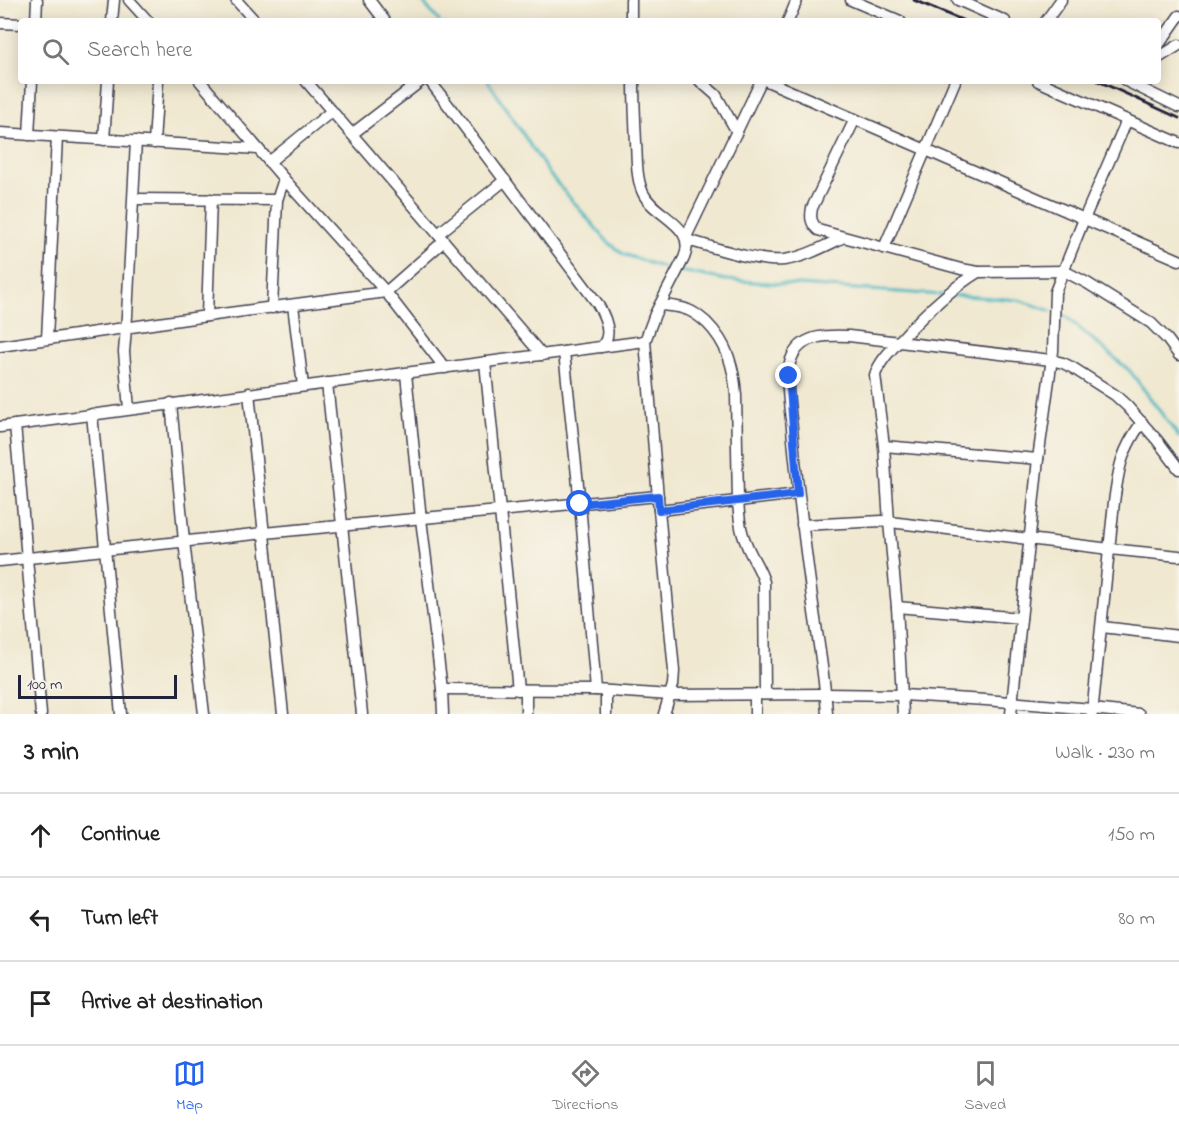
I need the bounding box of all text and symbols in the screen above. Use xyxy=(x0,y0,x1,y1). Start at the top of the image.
search box xyxy=(18,18,1161,84)
icon: search xyxy=(39,35,72,68)
text: Search here xyxy=(87,35,192,67)
route end xyxy=(775,362,801,388)
route start xyxy=(566,490,592,516)
scale bar xyxy=(18,672,177,700)
text: 100 m xyxy=(27,673,62,697)
text: 3 min xyxy=(24,734,79,772)
text: Walk · 230 m xyxy=(1055,739,1155,768)
icon: ahead xyxy=(24,819,57,852)
text: Continue xyxy=(81,819,160,851)
text: 150 m xyxy=(1108,821,1155,850)
icon: left xyxy=(24,903,57,936)
text: Turn left xyxy=(81,903,158,935)
text: 80 m xyxy=(1118,905,1155,934)
icon: arrive xyxy=(24,987,57,1020)
text: Arrive at destination xyxy=(81,987,263,1019)
tab: Map xyxy=(173,1057,206,1117)
tab: Directions xyxy=(552,1057,618,1117)
tab: Saved xyxy=(964,1057,1006,1117)

